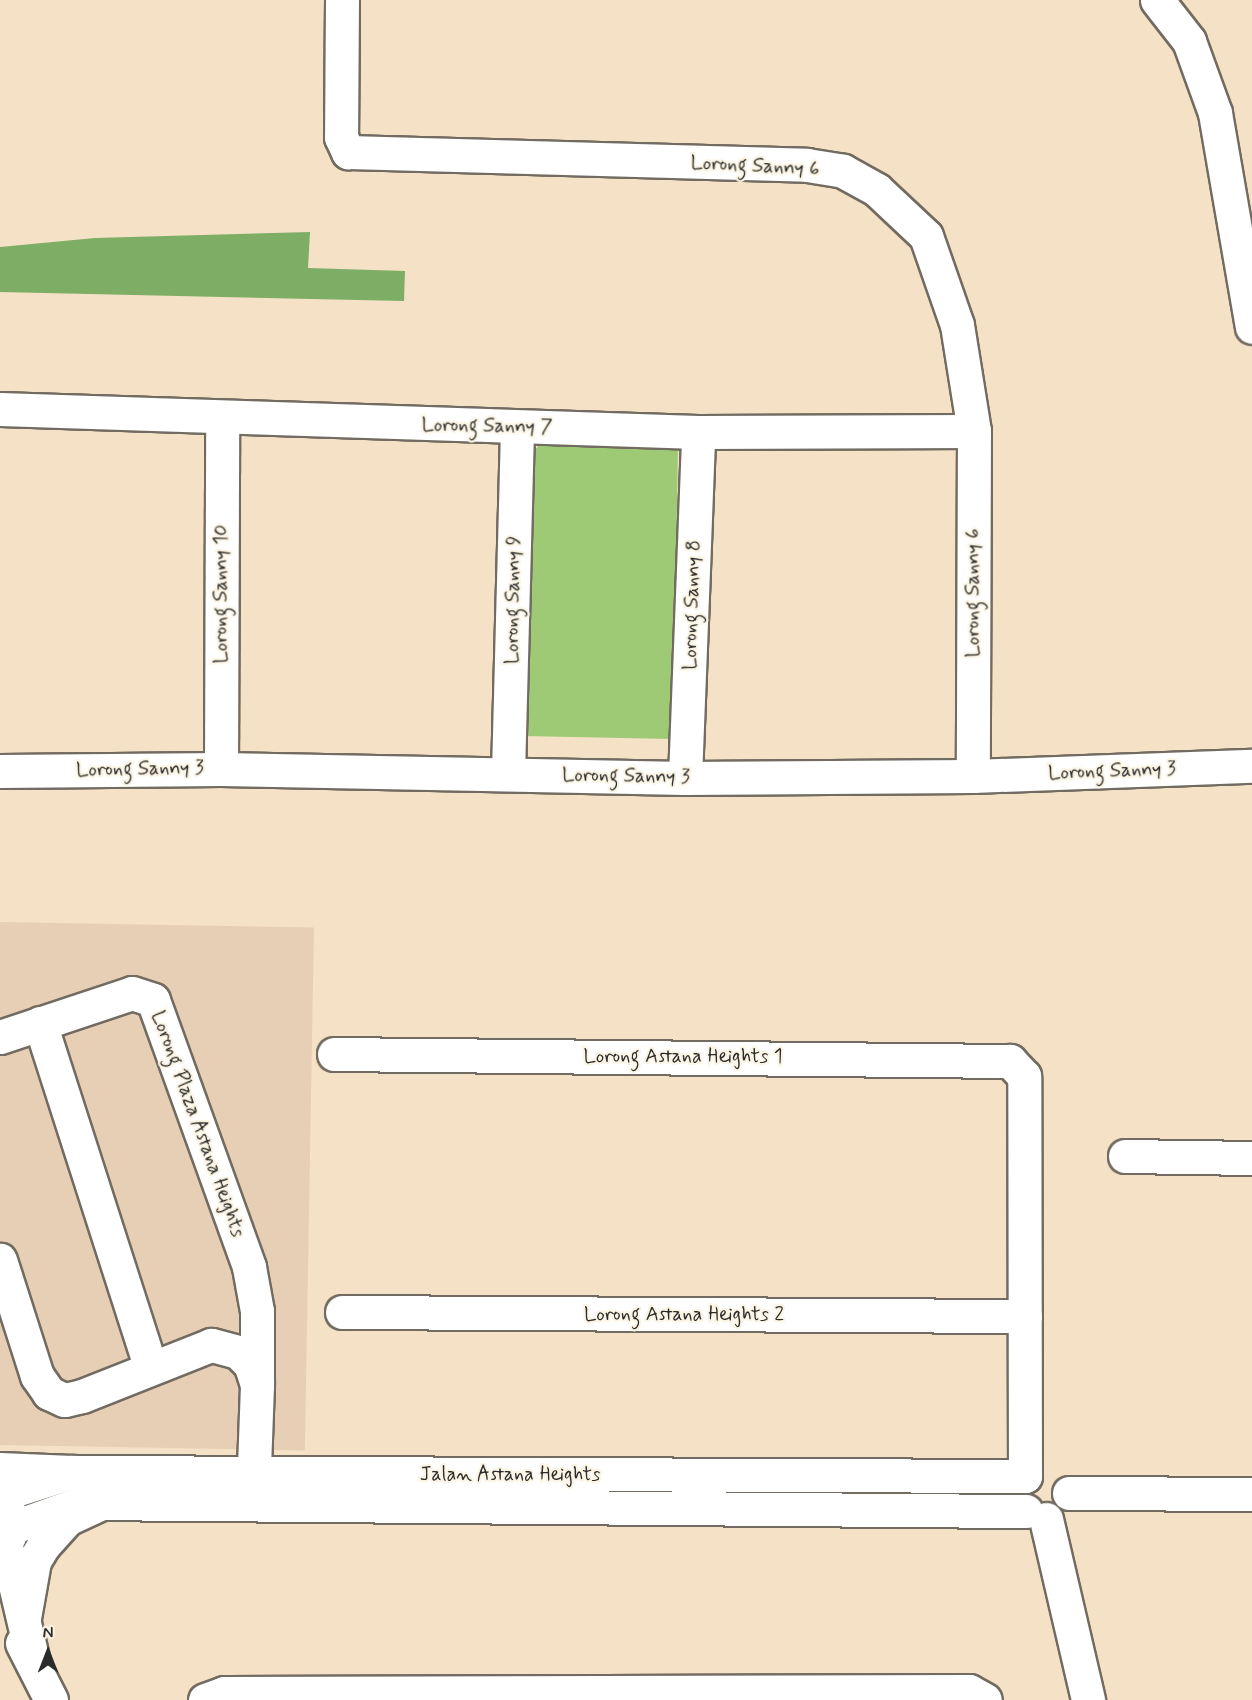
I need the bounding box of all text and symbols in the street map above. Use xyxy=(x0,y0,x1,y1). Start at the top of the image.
street label: Lorong Sanny 6 xyxy=(687,150,823,182)
street label: Lorong Sanny 7 xyxy=(419,413,555,439)
street label: Lorong Sanny 10 xyxy=(209,522,233,666)
street label: Lorong Sanny 6 xyxy=(961,526,985,660)
street label: Lorong Sanny 9 xyxy=(500,533,526,667)
street label: Lorong Sanny 8 xyxy=(678,537,706,673)
street label: Lorong Sanny 3 xyxy=(73,756,207,782)
street label: Lorong Sanny 3 xyxy=(1045,757,1179,785)
street label: Lorong Sanny 3 xyxy=(559,763,693,789)
street label: Lorong Plaza Astana Heights xyxy=(146,1007,250,1241)
street label: Lorong Astana Heights 1 xyxy=(582,1044,784,1068)
street label: Lorong Astana Heights 2 xyxy=(583,1302,785,1326)
street label: Jalan Astana Heights xyxy=(419,1462,601,1486)
north arrow xyxy=(18,1622,78,1682)
text: N xyxy=(43,1623,53,1644)

